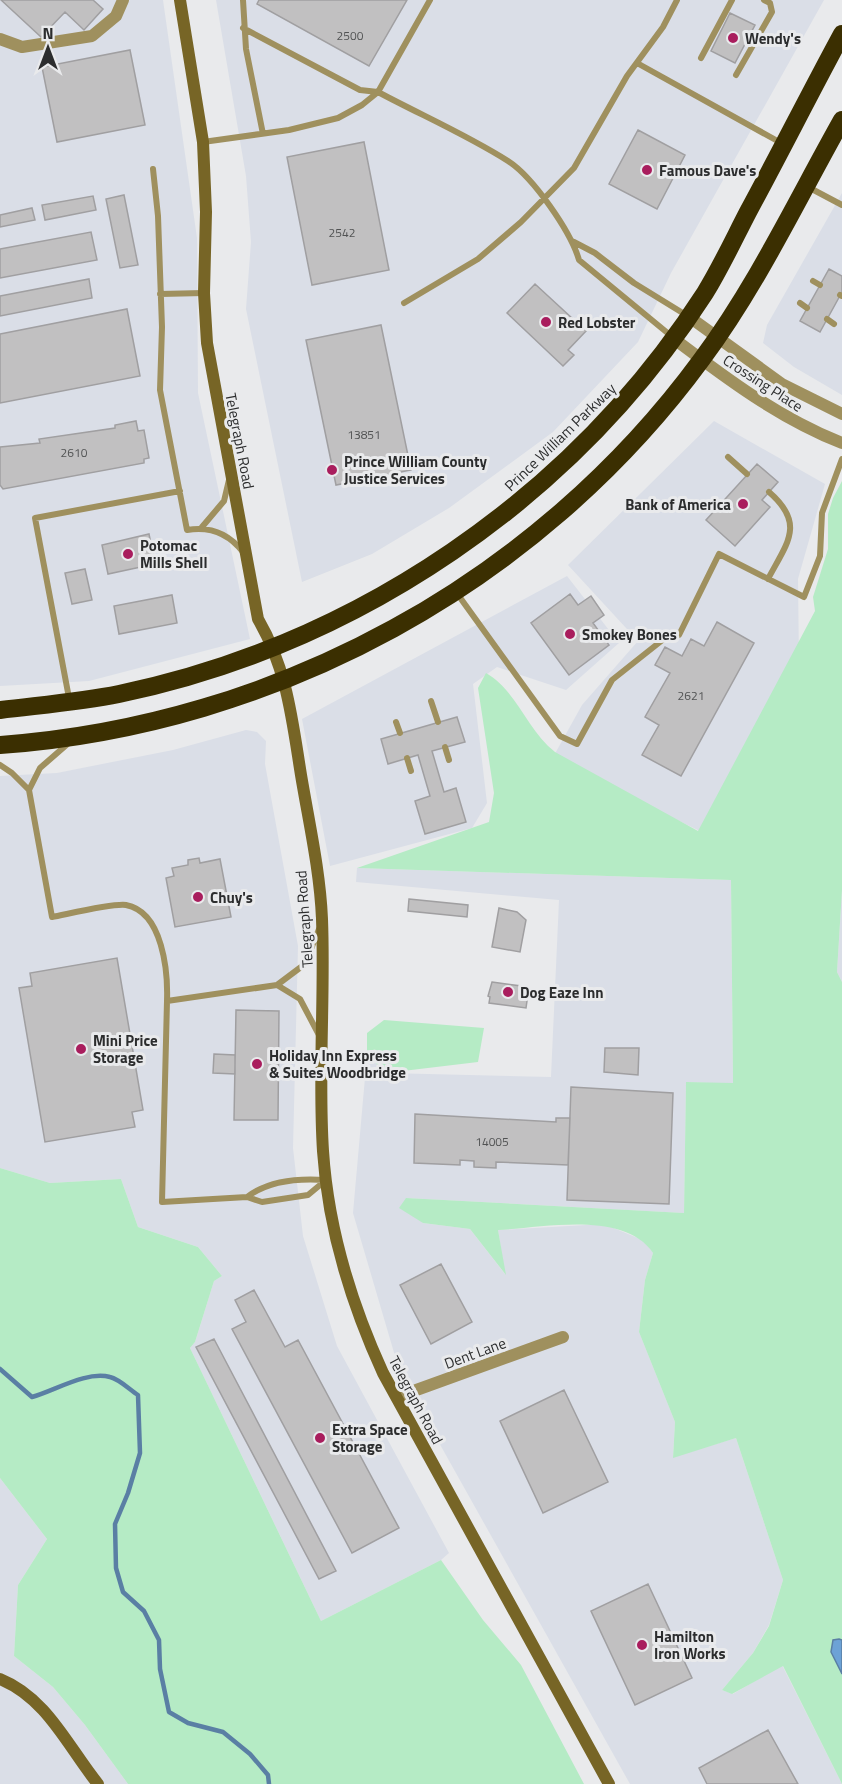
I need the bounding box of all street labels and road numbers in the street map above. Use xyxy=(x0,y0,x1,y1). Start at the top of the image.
street label: Crossing Place xyxy=(718,349,808,417)
street label: Prince William Parkway xyxy=(499,377,621,497)
street label: Telegraph Road xyxy=(219,391,261,491)
street label: Telegraph Road xyxy=(289,870,319,968)
street label: Dent Lane xyxy=(441,1331,509,1375)
street label: Telegraph Road xyxy=(383,1352,449,1448)

